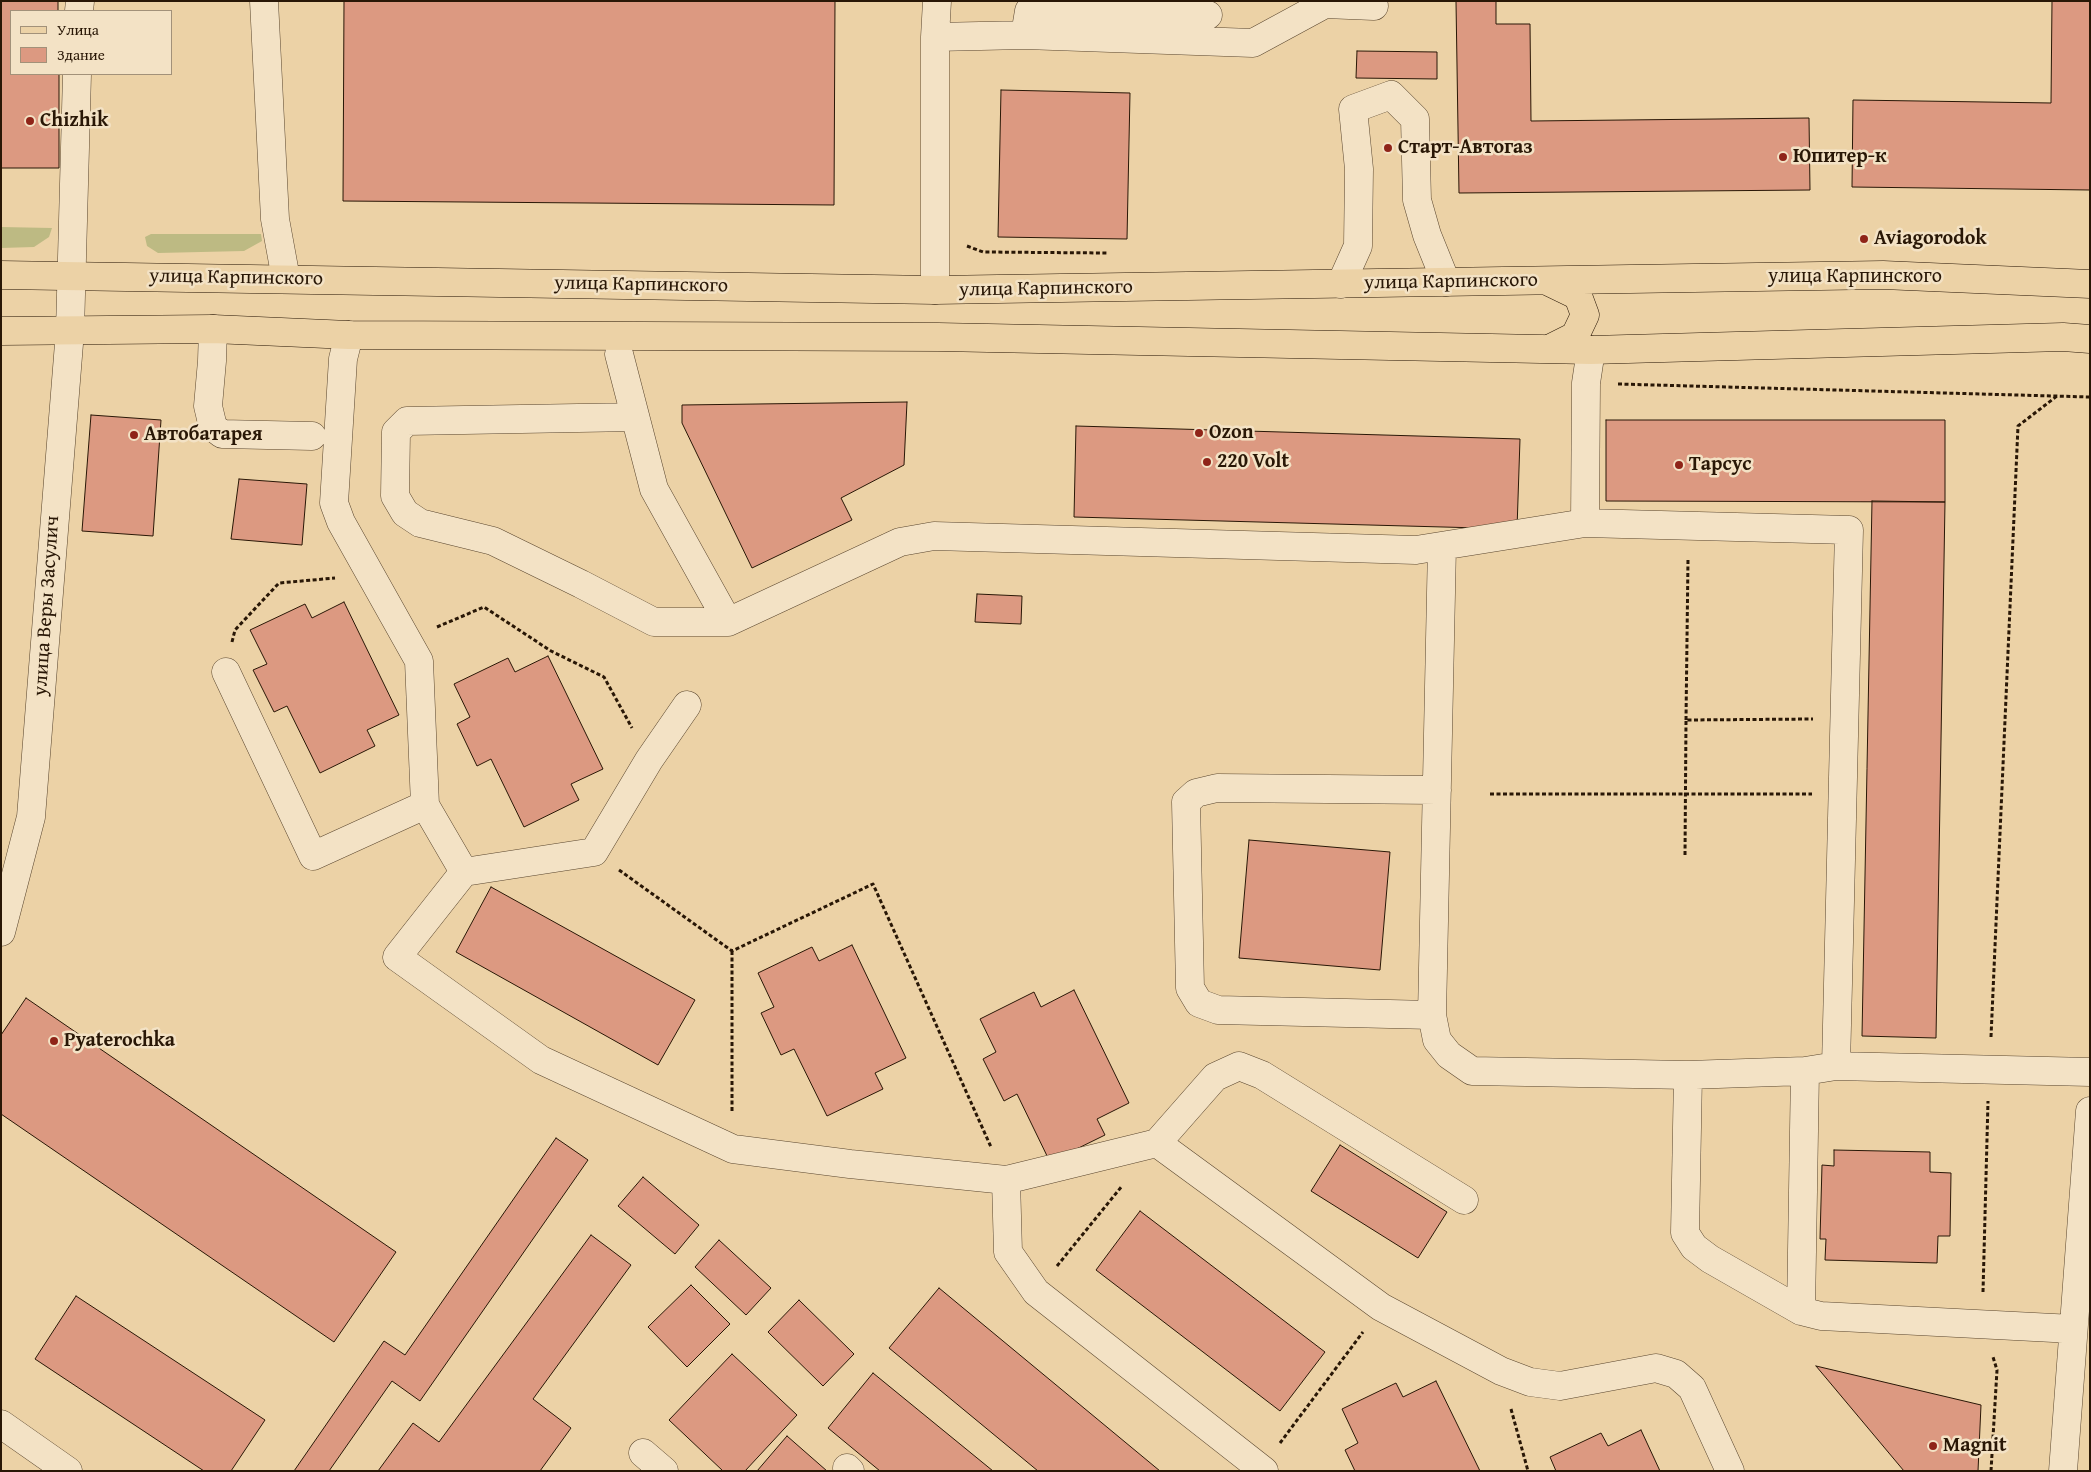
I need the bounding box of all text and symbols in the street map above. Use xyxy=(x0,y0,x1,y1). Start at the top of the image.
legend xyxy=(10,10,172,75)
text: Улица xyxy=(57,19,99,40)
text: Здание xyxy=(57,44,105,65)
place label: Chizhik xyxy=(40,109,108,133)
marker: Chizhik xyxy=(24,115,36,127)
place label: Старт-Автогаз xyxy=(1398,136,1533,160)
marker: Старт-Автогаз xyxy=(1382,142,1394,154)
place label: Юпитер-к xyxy=(1793,145,1886,169)
marker: Юпитер-к xyxy=(1777,151,1789,163)
place label: Aviagorodok xyxy=(1874,227,1987,251)
marker: Aviagorodok xyxy=(1858,233,1870,245)
street label: улица Карпинского xyxy=(149,264,323,292)
street label: улица Карпинского xyxy=(1768,265,1942,289)
street label: улица Карпинского xyxy=(1364,268,1538,296)
street label: улица Карпинского xyxy=(554,271,728,299)
street label: улица Карпинского xyxy=(959,275,1133,303)
place label: Ozon xyxy=(1209,421,1254,445)
place label: Автобатарея xyxy=(144,423,263,447)
marker: Ozon xyxy=(1193,427,1205,439)
marker: Автобатарея xyxy=(128,429,140,441)
place label: 220 Volt xyxy=(1217,450,1289,474)
place label: Тарсус xyxy=(1689,453,1751,477)
marker: 220 Volt xyxy=(1201,456,1213,468)
marker: Тарсус xyxy=(1673,459,1685,471)
street label: улица Веры Засулич xyxy=(29,515,65,697)
place label: Pyaterochka xyxy=(64,1029,175,1053)
marker: Pyaterochka xyxy=(48,1035,60,1047)
place label: Magnit xyxy=(1943,1434,2007,1458)
marker: Magnit xyxy=(1927,1440,1939,1452)

